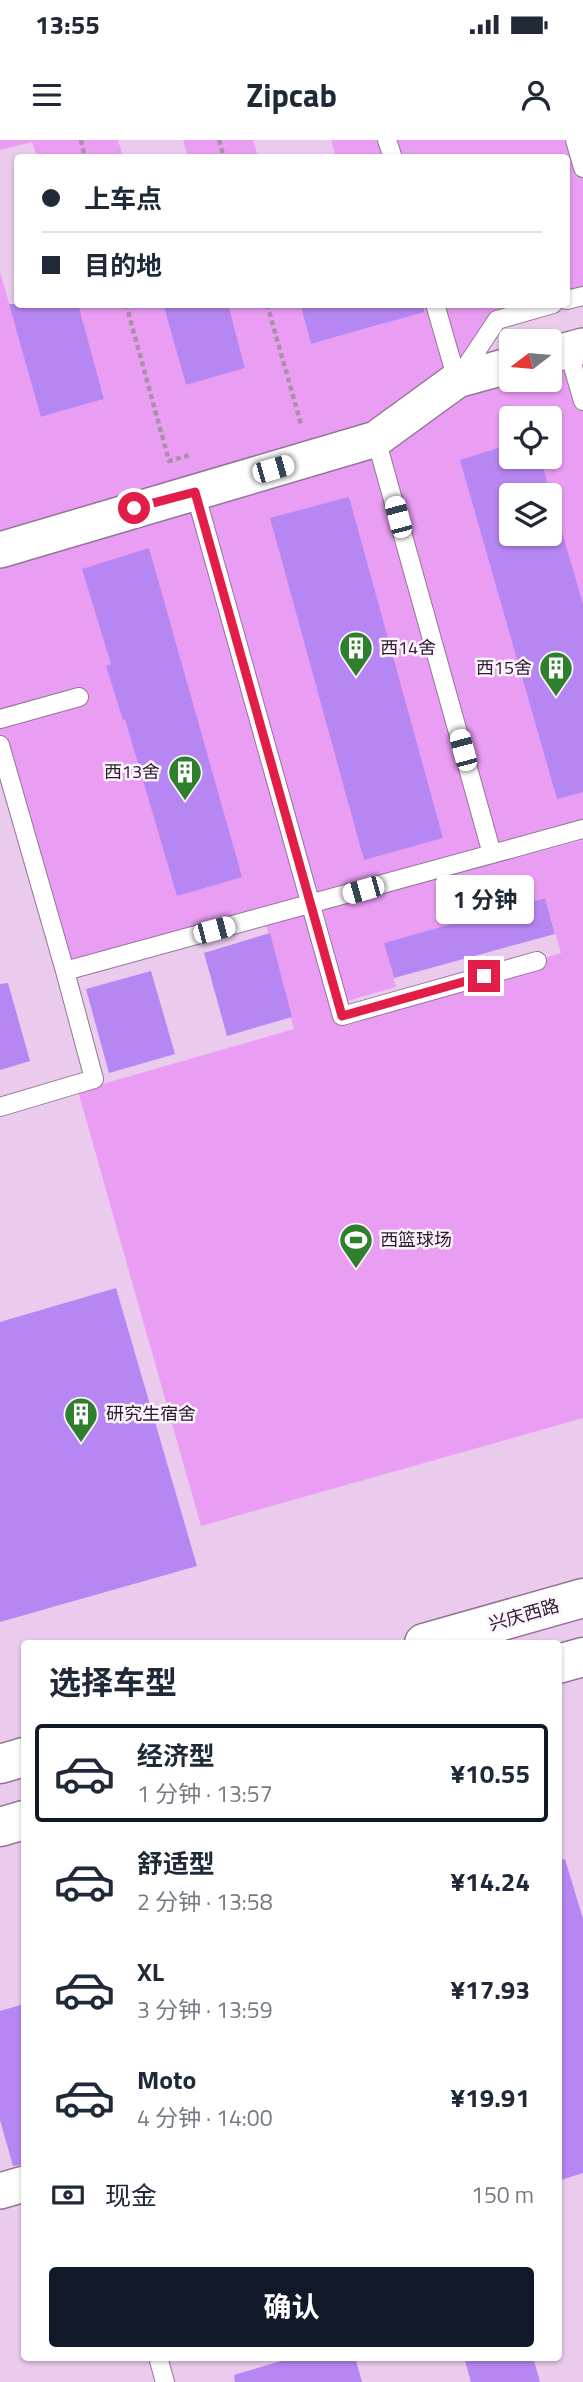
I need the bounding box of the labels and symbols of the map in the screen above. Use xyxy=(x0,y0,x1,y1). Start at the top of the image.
north arrow xyxy=(499,329,562,392)
car xyxy=(250,453,297,485)
route start xyxy=(118,492,150,524)
car xyxy=(383,494,414,540)
building icon: 西14舍 xyxy=(337,629,375,678)
place label: 西14舍 xyxy=(380,634,436,661)
building icon: 西15舍 xyxy=(537,649,575,698)
place label: 西15舍 xyxy=(476,654,532,681)
car xyxy=(448,727,479,773)
building icon: 西13舍 xyxy=(166,753,204,802)
place label: 西13舍 xyxy=(104,758,160,785)
car xyxy=(340,874,387,906)
callout: 1 分钟 xyxy=(435,874,533,924)
car xyxy=(191,914,238,946)
route end xyxy=(468,960,500,992)
sports icon: 西篮球场 xyxy=(337,1221,375,1270)
place label: 西篮球场 xyxy=(380,1226,452,1253)
building icon: 研究生宿舍 xyxy=(62,1395,100,1444)
place label: 研究生宿舍 xyxy=(106,1400,196,1427)
street label: 兴庆西路 xyxy=(486,1592,562,1637)

